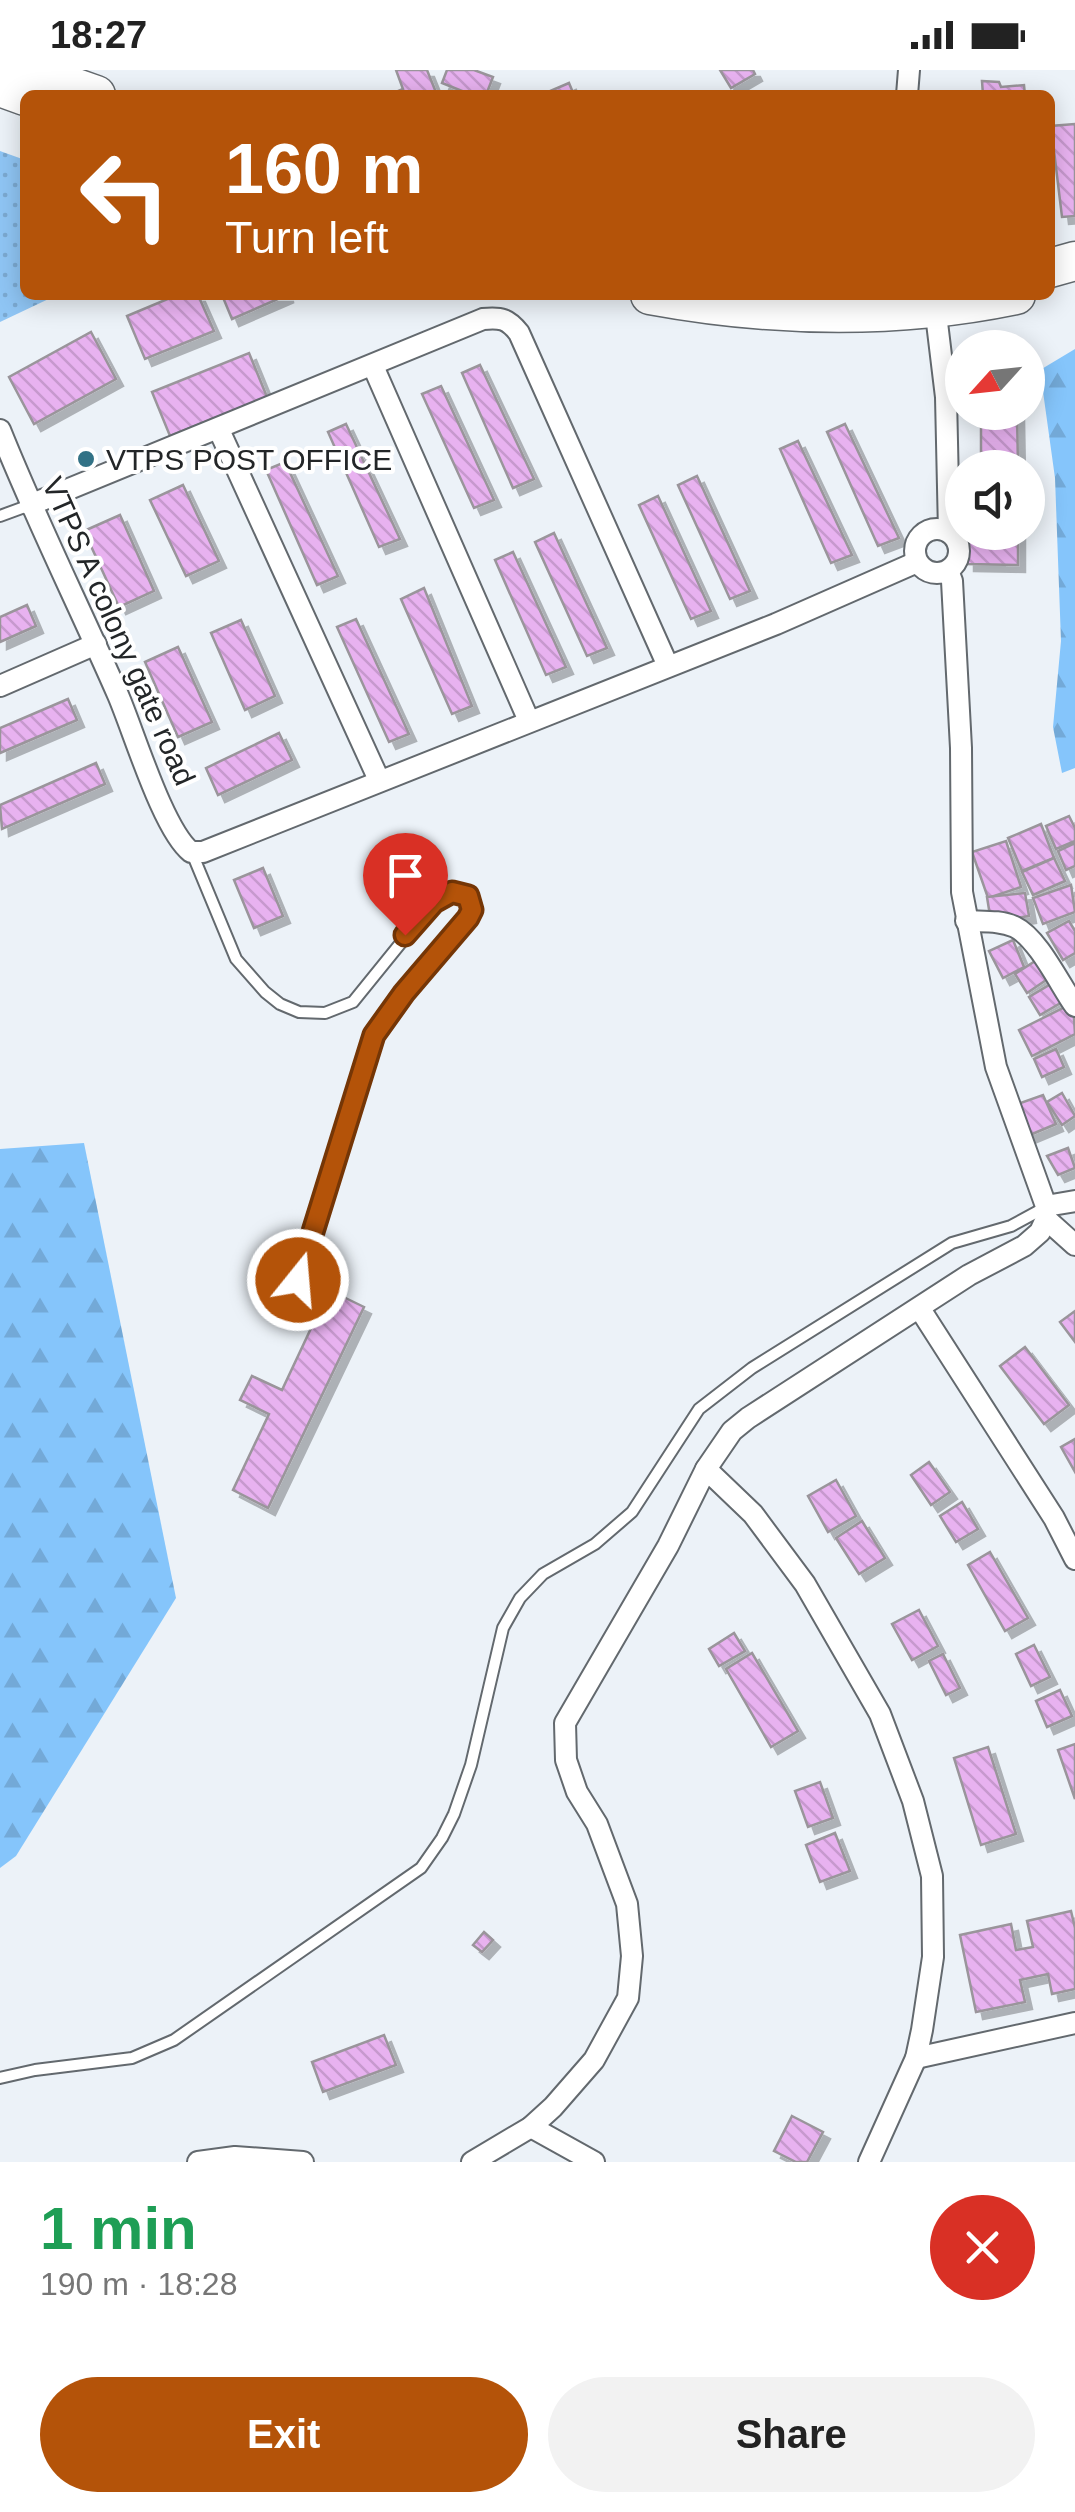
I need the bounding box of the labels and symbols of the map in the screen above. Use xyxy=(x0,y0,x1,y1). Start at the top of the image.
north arrow xyxy=(945,330,1045,430)
place label: VTPS POST OFFICE xyxy=(106,443,392,476)
marker: VTPS POST OFFICE xyxy=(75,448,97,470)
street label: VTPS A colony gate road xyxy=(36,472,202,790)
pin xyxy=(363,833,448,936)
position arrow xyxy=(246,1228,350,1332)

